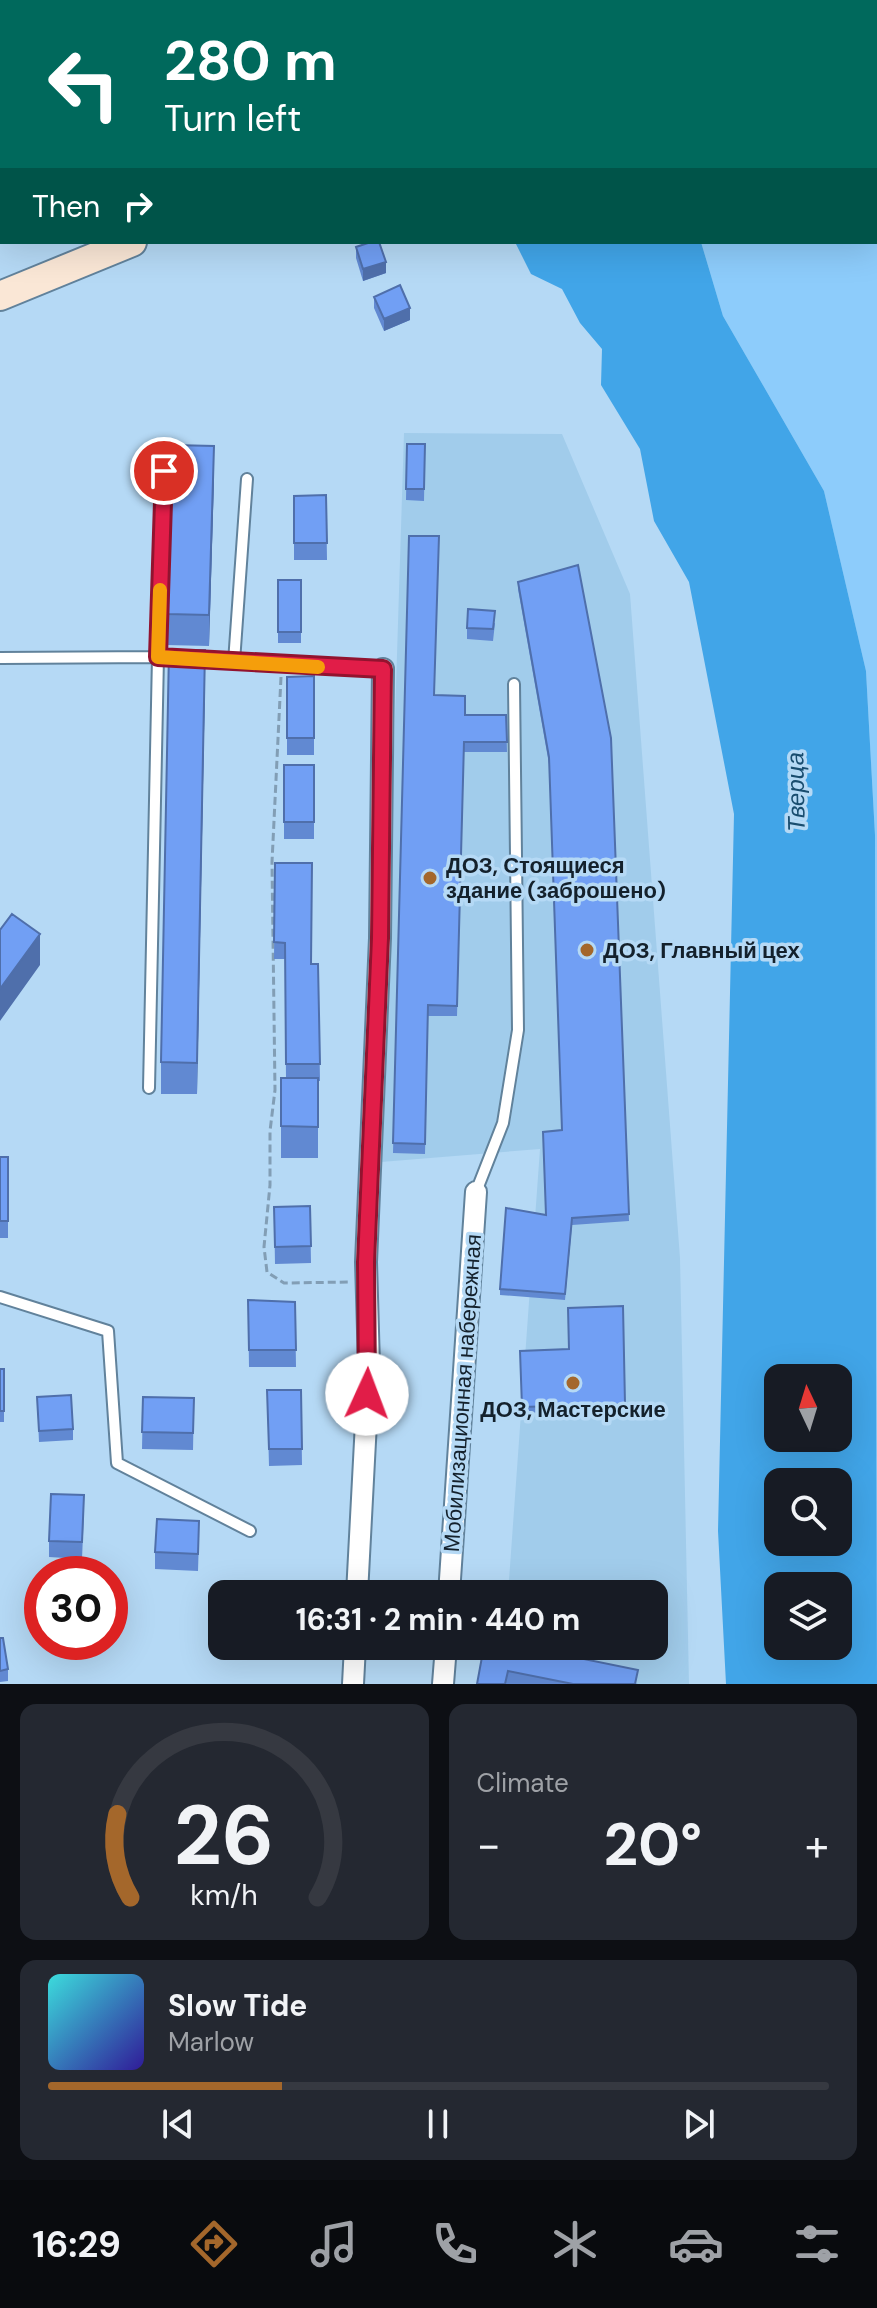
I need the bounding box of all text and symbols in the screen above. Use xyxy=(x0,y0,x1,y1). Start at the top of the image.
text: 280 m xyxy=(164,24,337,97)
icon: left xyxy=(32,32,136,136)
text: Turn left xyxy=(164,95,301,142)
icon: right xyxy=(116,184,160,228)
text: Then xyxy=(32,187,100,226)
pin xyxy=(130,437,198,505)
icon: arrive xyxy=(142,449,186,493)
water label: Тверца xyxy=(779,752,812,832)
place label: ДОЗ, Стоящиеся здание (заброшено) xyxy=(446,851,666,905)
marker: ДОЗ, Стоящиеся здание (заброшено) xyxy=(421,869,439,887)
place label: ДОЗ, Главный цех xyxy=(603,936,801,965)
marker: ДОЗ, Главный цех xyxy=(578,941,596,959)
street label: Мобилизационная набережная xyxy=(437,1233,488,1553)
position arrow xyxy=(325,1352,409,1436)
north arrow xyxy=(764,1364,852,1452)
map controls xyxy=(764,1364,852,1660)
marker: ДОЗ, Мастерские xyxy=(564,1374,582,1392)
place label: ДОЗ, Мастерские xyxy=(480,1395,666,1424)
button: search xyxy=(764,1468,852,1556)
speed limit sign: 30 xyxy=(24,1556,128,1660)
button: layers xyxy=(764,1572,852,1660)
text: 16:31 · 2 min · 440 m xyxy=(296,1600,580,1639)
text: Climate xyxy=(477,1766,569,1800)
text: 26 xyxy=(174,1781,275,1890)
text: 20° xyxy=(604,1805,702,1884)
text: − xyxy=(477,1816,501,1874)
text: + xyxy=(805,1816,829,1874)
text: km/h xyxy=(190,1877,258,1914)
text: Slow Tide xyxy=(168,1986,307,2025)
text: Marlow xyxy=(168,2025,254,2059)
icon: previous xyxy=(156,2102,200,2146)
icon: pause xyxy=(416,2102,460,2146)
icon: next xyxy=(677,2102,721,2146)
icon: directions xyxy=(186,2216,242,2272)
icon: music xyxy=(306,2216,362,2272)
icon: phone xyxy=(427,2216,483,2272)
icon: climate xyxy=(547,2216,603,2272)
icon: car xyxy=(668,2216,724,2272)
icon: filters xyxy=(789,2216,845,2272)
text: 16:29 xyxy=(32,2221,121,2268)

